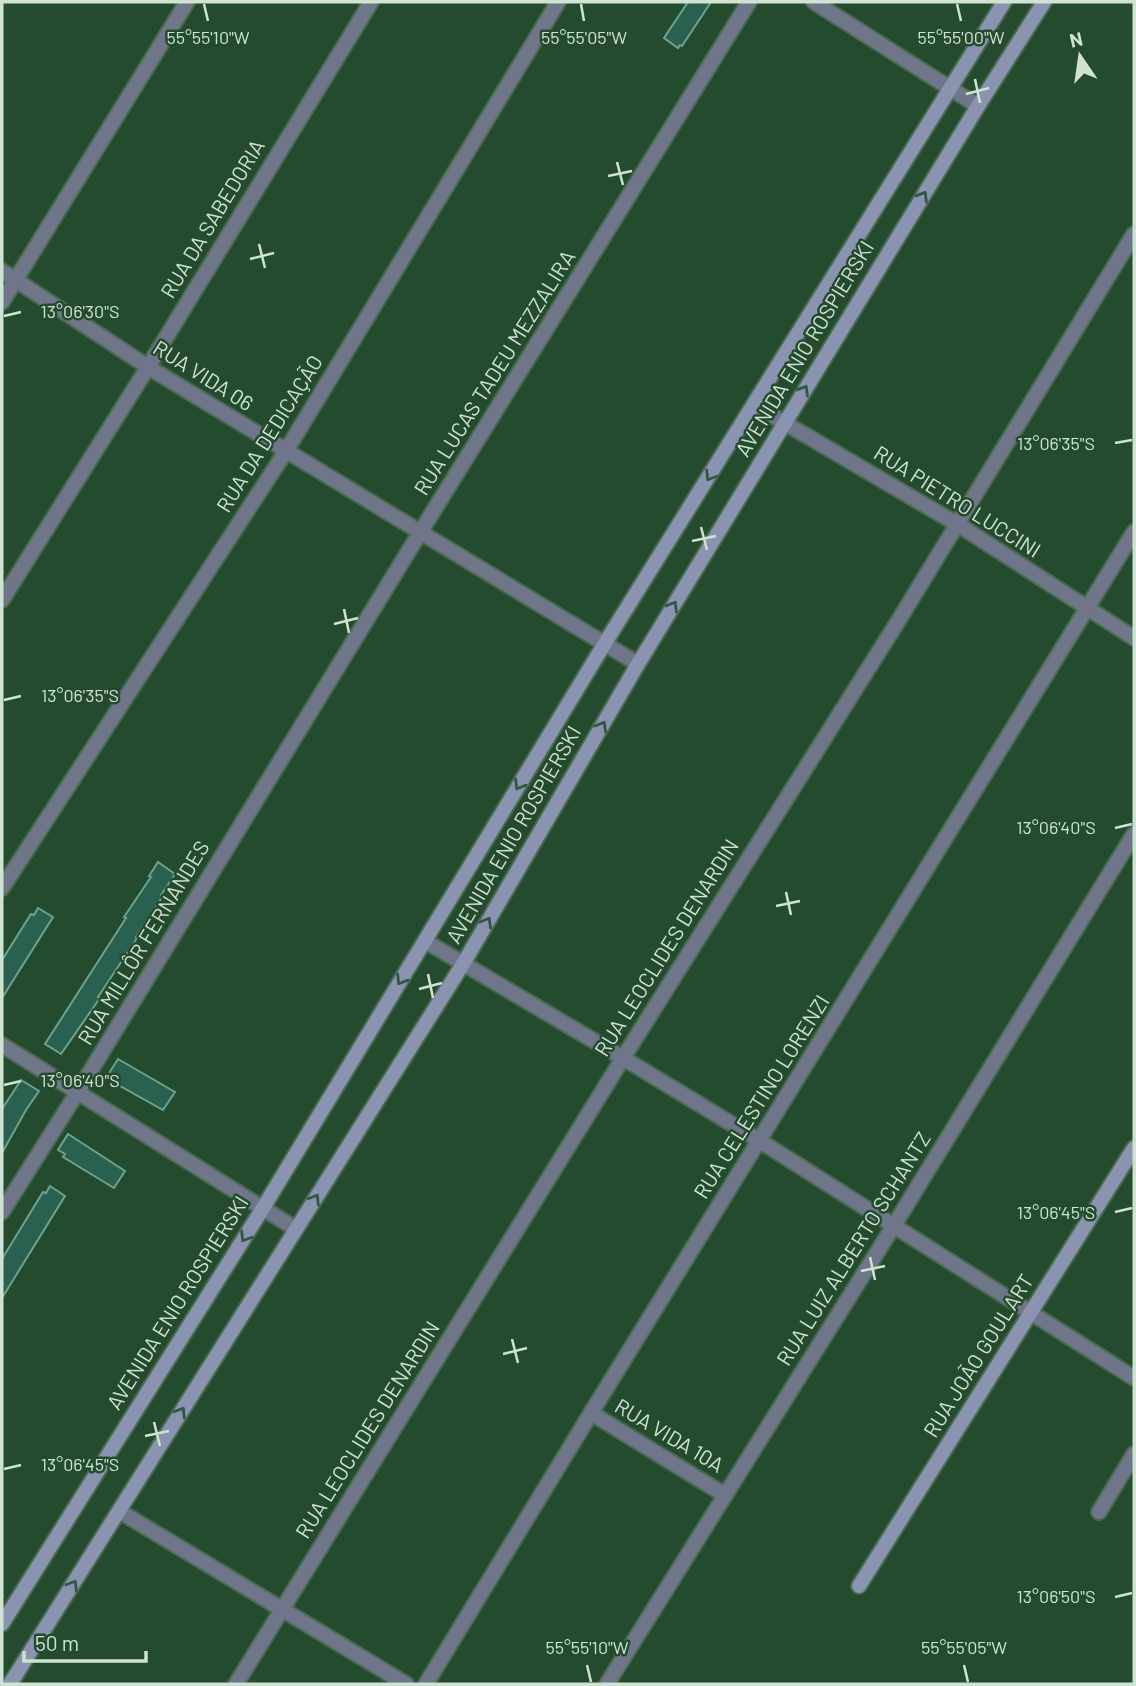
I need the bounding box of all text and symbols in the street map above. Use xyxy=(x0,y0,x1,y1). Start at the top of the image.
north arrow xyxy=(1045,21,1115,91)
text: 55°55'10"W xyxy=(166,26,250,48)
text: 55°55'05"W xyxy=(541,26,627,48)
text: 55°55'00"W xyxy=(917,26,1005,48)
text: N xyxy=(1067,26,1085,52)
street label: RUA DA SABEDORIA xyxy=(154,134,269,302)
one-way arrow xyxy=(915,191,928,204)
street label: AVENIDA ENIO ROSPIERSKI xyxy=(729,236,878,461)
street label: RUA LUCAS TADEU MEZZALIRA xyxy=(408,245,580,499)
text: 13°06'30"S xyxy=(41,300,119,322)
street label: RUA VIDA 06 xyxy=(149,334,258,415)
street label: RUA DA DEDICAÇÃO xyxy=(210,350,327,516)
one-way arrow xyxy=(796,385,809,398)
text: 13°06'35"S xyxy=(1017,432,1095,454)
street label: RUA PIETRO LUCCINI xyxy=(870,439,1046,562)
one-way arrow xyxy=(705,469,718,482)
one-way arrow xyxy=(665,600,678,613)
text: 13°06'35"S xyxy=(41,684,119,706)
street label: AVENIDA ENIO ROSPIERSKI xyxy=(440,721,585,948)
one-way arrow xyxy=(594,721,607,733)
one-way arrow xyxy=(515,778,528,791)
text: 13°06'40"S xyxy=(1016,816,1096,838)
street label: RUA LEOCLIDES DENARDIN xyxy=(589,834,743,1060)
street label: RUA MILLÔR FERNANDES xyxy=(72,836,214,1049)
one-way arrow xyxy=(479,917,492,930)
one-way arrow xyxy=(397,972,410,985)
street label: RUA CELESTINO LORENZI xyxy=(688,990,834,1203)
text: 13°06'40"S xyxy=(40,1069,120,1091)
street label: RUA LUIZ ALBERTO SCHANTZ xyxy=(770,1127,935,1370)
street label: AVENIDA ENIO ROSPIERSKI xyxy=(101,1191,253,1414)
one-way arrow xyxy=(307,1193,320,1206)
text: 13°06'45"S xyxy=(1017,1201,1095,1223)
one-way arrow xyxy=(240,1229,253,1242)
street label: RUA JOÃO GOULART xyxy=(917,1269,1038,1441)
street label: RUA LEOCLIDES DENARDIN xyxy=(290,1316,444,1542)
street label: RUA VIDA 10A xyxy=(611,1392,729,1477)
one-way arrow xyxy=(173,1407,186,1420)
text: 13°06'45"S xyxy=(41,1453,119,1475)
one-way arrow xyxy=(64,1580,77,1593)
text: 13°06'50"S xyxy=(1017,1585,1095,1607)
scale bar xyxy=(24,1620,147,1664)
text: 50 m xyxy=(35,1630,79,1655)
text: 55°55'10"W xyxy=(545,1636,629,1658)
text: 55°55'05"W xyxy=(921,1636,1007,1658)

